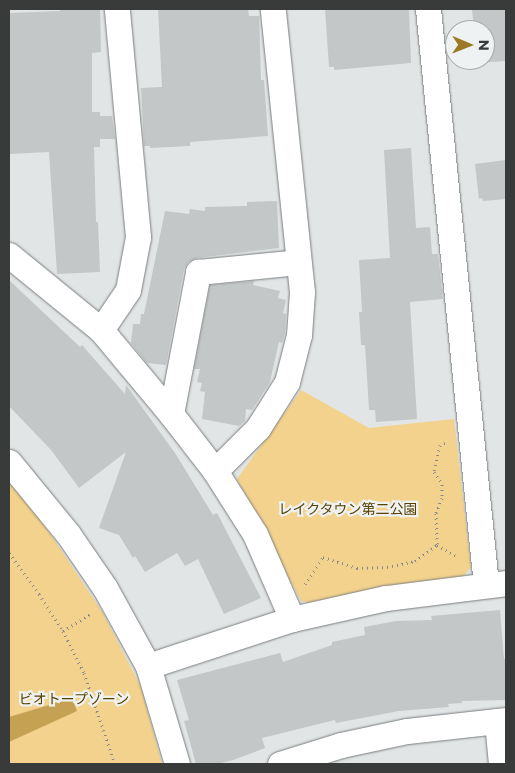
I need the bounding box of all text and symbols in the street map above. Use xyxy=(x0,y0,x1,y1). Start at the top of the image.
north arrow xyxy=(445,20,495,70)
text: N xyxy=(475,39,493,51)
park label: レイクタウン第二公園 xyxy=(278,501,418,517)
park label: ビオトープゾーン xyxy=(18,691,130,707)

